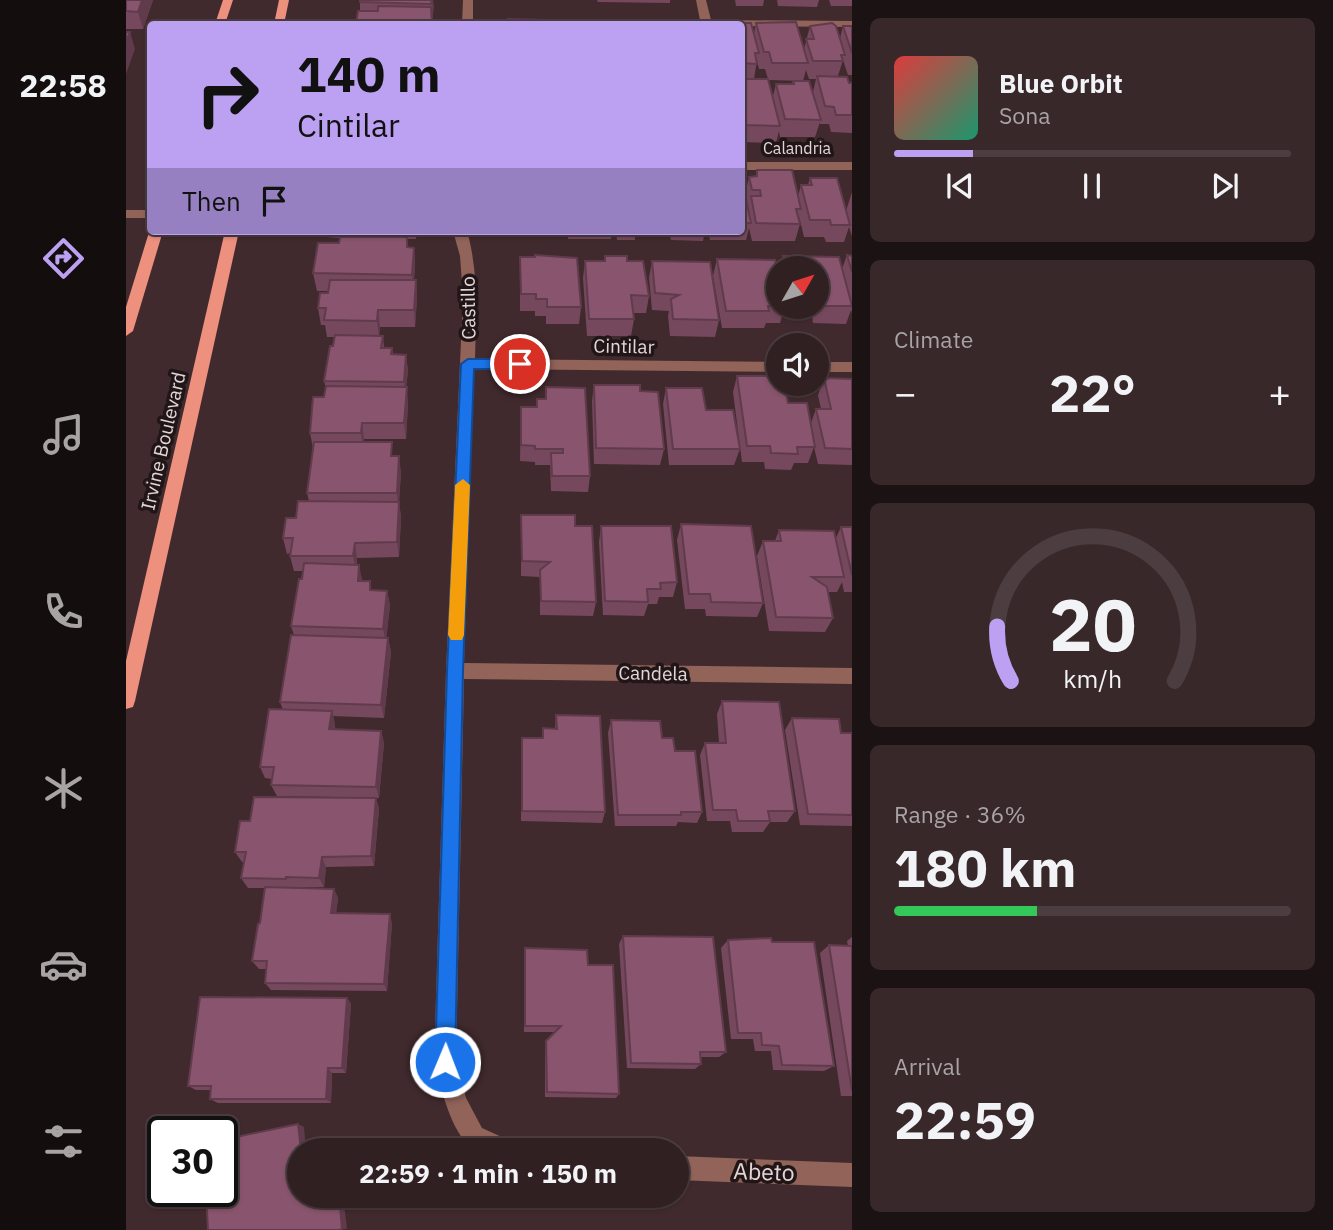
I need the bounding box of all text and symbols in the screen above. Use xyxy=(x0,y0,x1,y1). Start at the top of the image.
text: 140 m xyxy=(297,42,441,105)
icon: right xyxy=(182,49,273,140)
text: 22:58 xyxy=(19,64,107,106)
text: Blue Orbit xyxy=(999,66,1123,100)
text: Sona xyxy=(999,100,1051,130)
text: Cintilar xyxy=(297,104,400,146)
street label: Calandria xyxy=(763,138,832,158)
icon: previous xyxy=(941,167,979,205)
icon: pause xyxy=(1073,167,1111,205)
icon: next xyxy=(1206,167,1244,205)
icon: arrive xyxy=(255,182,293,220)
text: Then xyxy=(182,184,241,218)
icon: directions xyxy=(39,234,88,283)
north arrow xyxy=(766,256,830,318)
map controls xyxy=(766,256,829,396)
street label: Castillo xyxy=(455,276,481,340)
text: Climate xyxy=(894,324,973,354)
street label: Cintilar xyxy=(593,333,655,359)
button: sound xyxy=(766,333,829,396)
pin xyxy=(490,334,550,394)
icon: arrive xyxy=(501,345,539,383)
text: 22° xyxy=(1049,359,1136,426)
text: − xyxy=(894,368,917,417)
text: + xyxy=(1268,368,1291,417)
street label: Irvine Boulevard xyxy=(135,370,191,512)
icon: music xyxy=(39,410,88,459)
text: 20 xyxy=(1049,576,1136,671)
icon: phone xyxy=(39,587,88,636)
street label: Candela xyxy=(618,660,688,686)
text: km/h xyxy=(1063,662,1122,695)
icon: climate xyxy=(39,764,88,813)
text: Range · 36% xyxy=(894,799,1026,829)
text: 180 km xyxy=(894,834,1076,901)
icon: car xyxy=(39,940,88,989)
position arrow xyxy=(408,1025,482,1099)
text: Arrival xyxy=(894,1051,961,1081)
text: 22:59 xyxy=(894,1086,1036,1153)
speed limit sign: 30 xyxy=(147,1116,238,1207)
icon: filters xyxy=(39,1117,88,1166)
street label: Abeto xyxy=(733,1155,795,1187)
text: 22:59 · 1 min · 150 m xyxy=(359,1156,617,1190)

